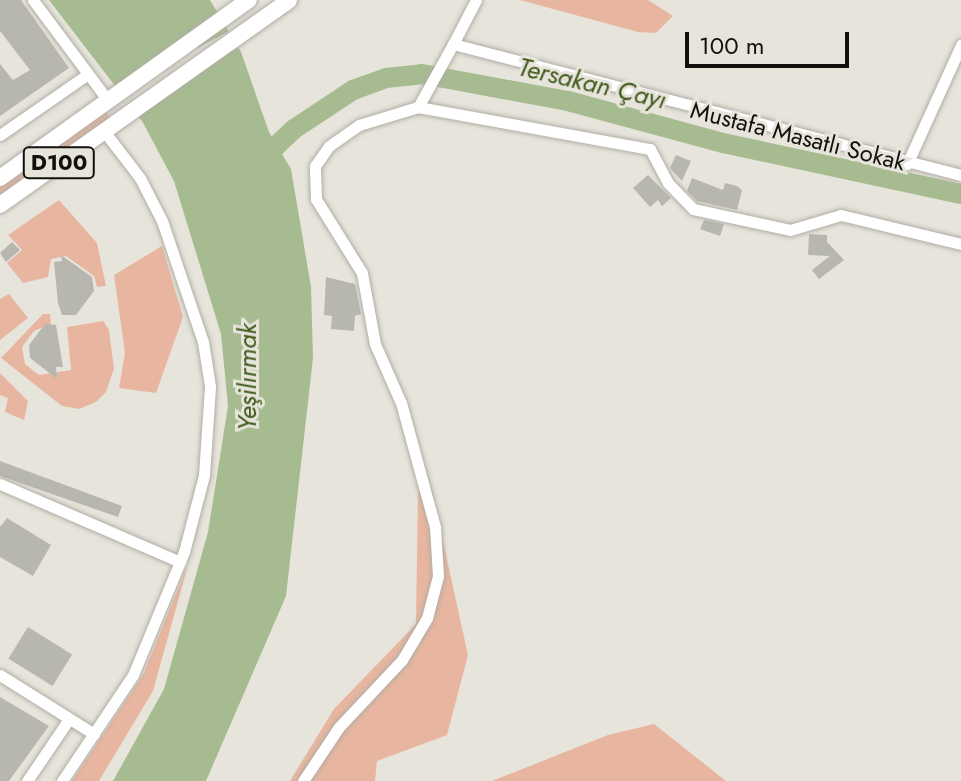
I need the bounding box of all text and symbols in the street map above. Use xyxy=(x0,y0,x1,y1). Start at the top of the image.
scale bar xyxy=(689,16,853,66)
text: 100 m xyxy=(699,28,765,63)
water label: Tersakan Çayı xyxy=(515,52,669,116)
street label: Mustafa Masatlı Sokak xyxy=(688,95,908,177)
road number: D100 xyxy=(21,145,97,181)
water label: Yeşilırmak xyxy=(232,323,264,431)

